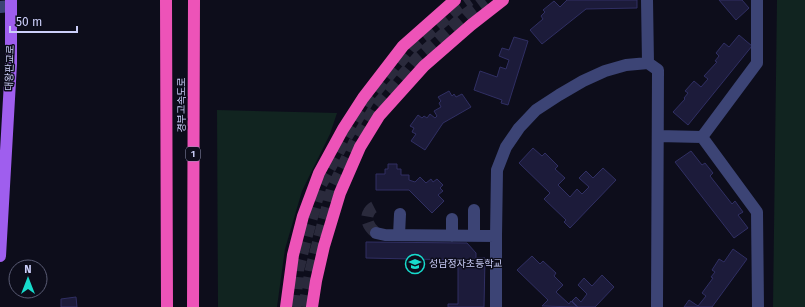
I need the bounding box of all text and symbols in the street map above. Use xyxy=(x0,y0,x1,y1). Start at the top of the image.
scale bar xyxy=(10,8,77,34)
text: 50 m xyxy=(16,15,42,29)
street label: 대왕판교로 xyxy=(3,45,17,91)
street label: 경부고속도로 xyxy=(176,77,188,133)
road number: 1 xyxy=(186,147,200,161)
school or university icon: 성남정자초등학교 xyxy=(404,253,426,275)
place label: 성남정자초등학교 xyxy=(429,258,503,270)
north arrow xyxy=(8,259,48,299)
text: N xyxy=(24,263,32,276)

